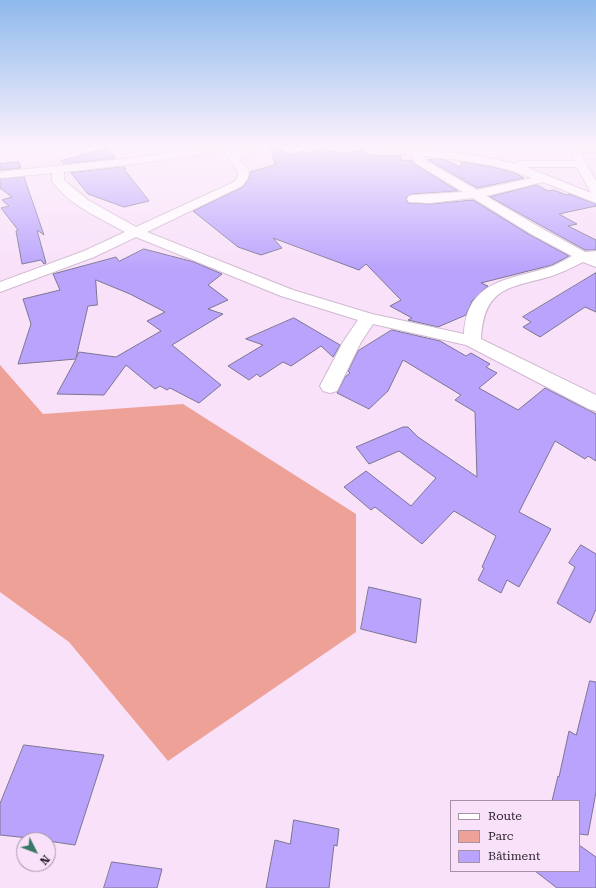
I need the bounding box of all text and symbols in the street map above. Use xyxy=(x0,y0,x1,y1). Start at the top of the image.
legend xyxy=(450,800,580,872)
text: Route xyxy=(488,809,522,823)
text: Parc xyxy=(488,829,513,843)
north arrow xyxy=(16,832,56,872)
text: Bâtiment xyxy=(488,849,540,863)
text: N xyxy=(37,852,52,867)

